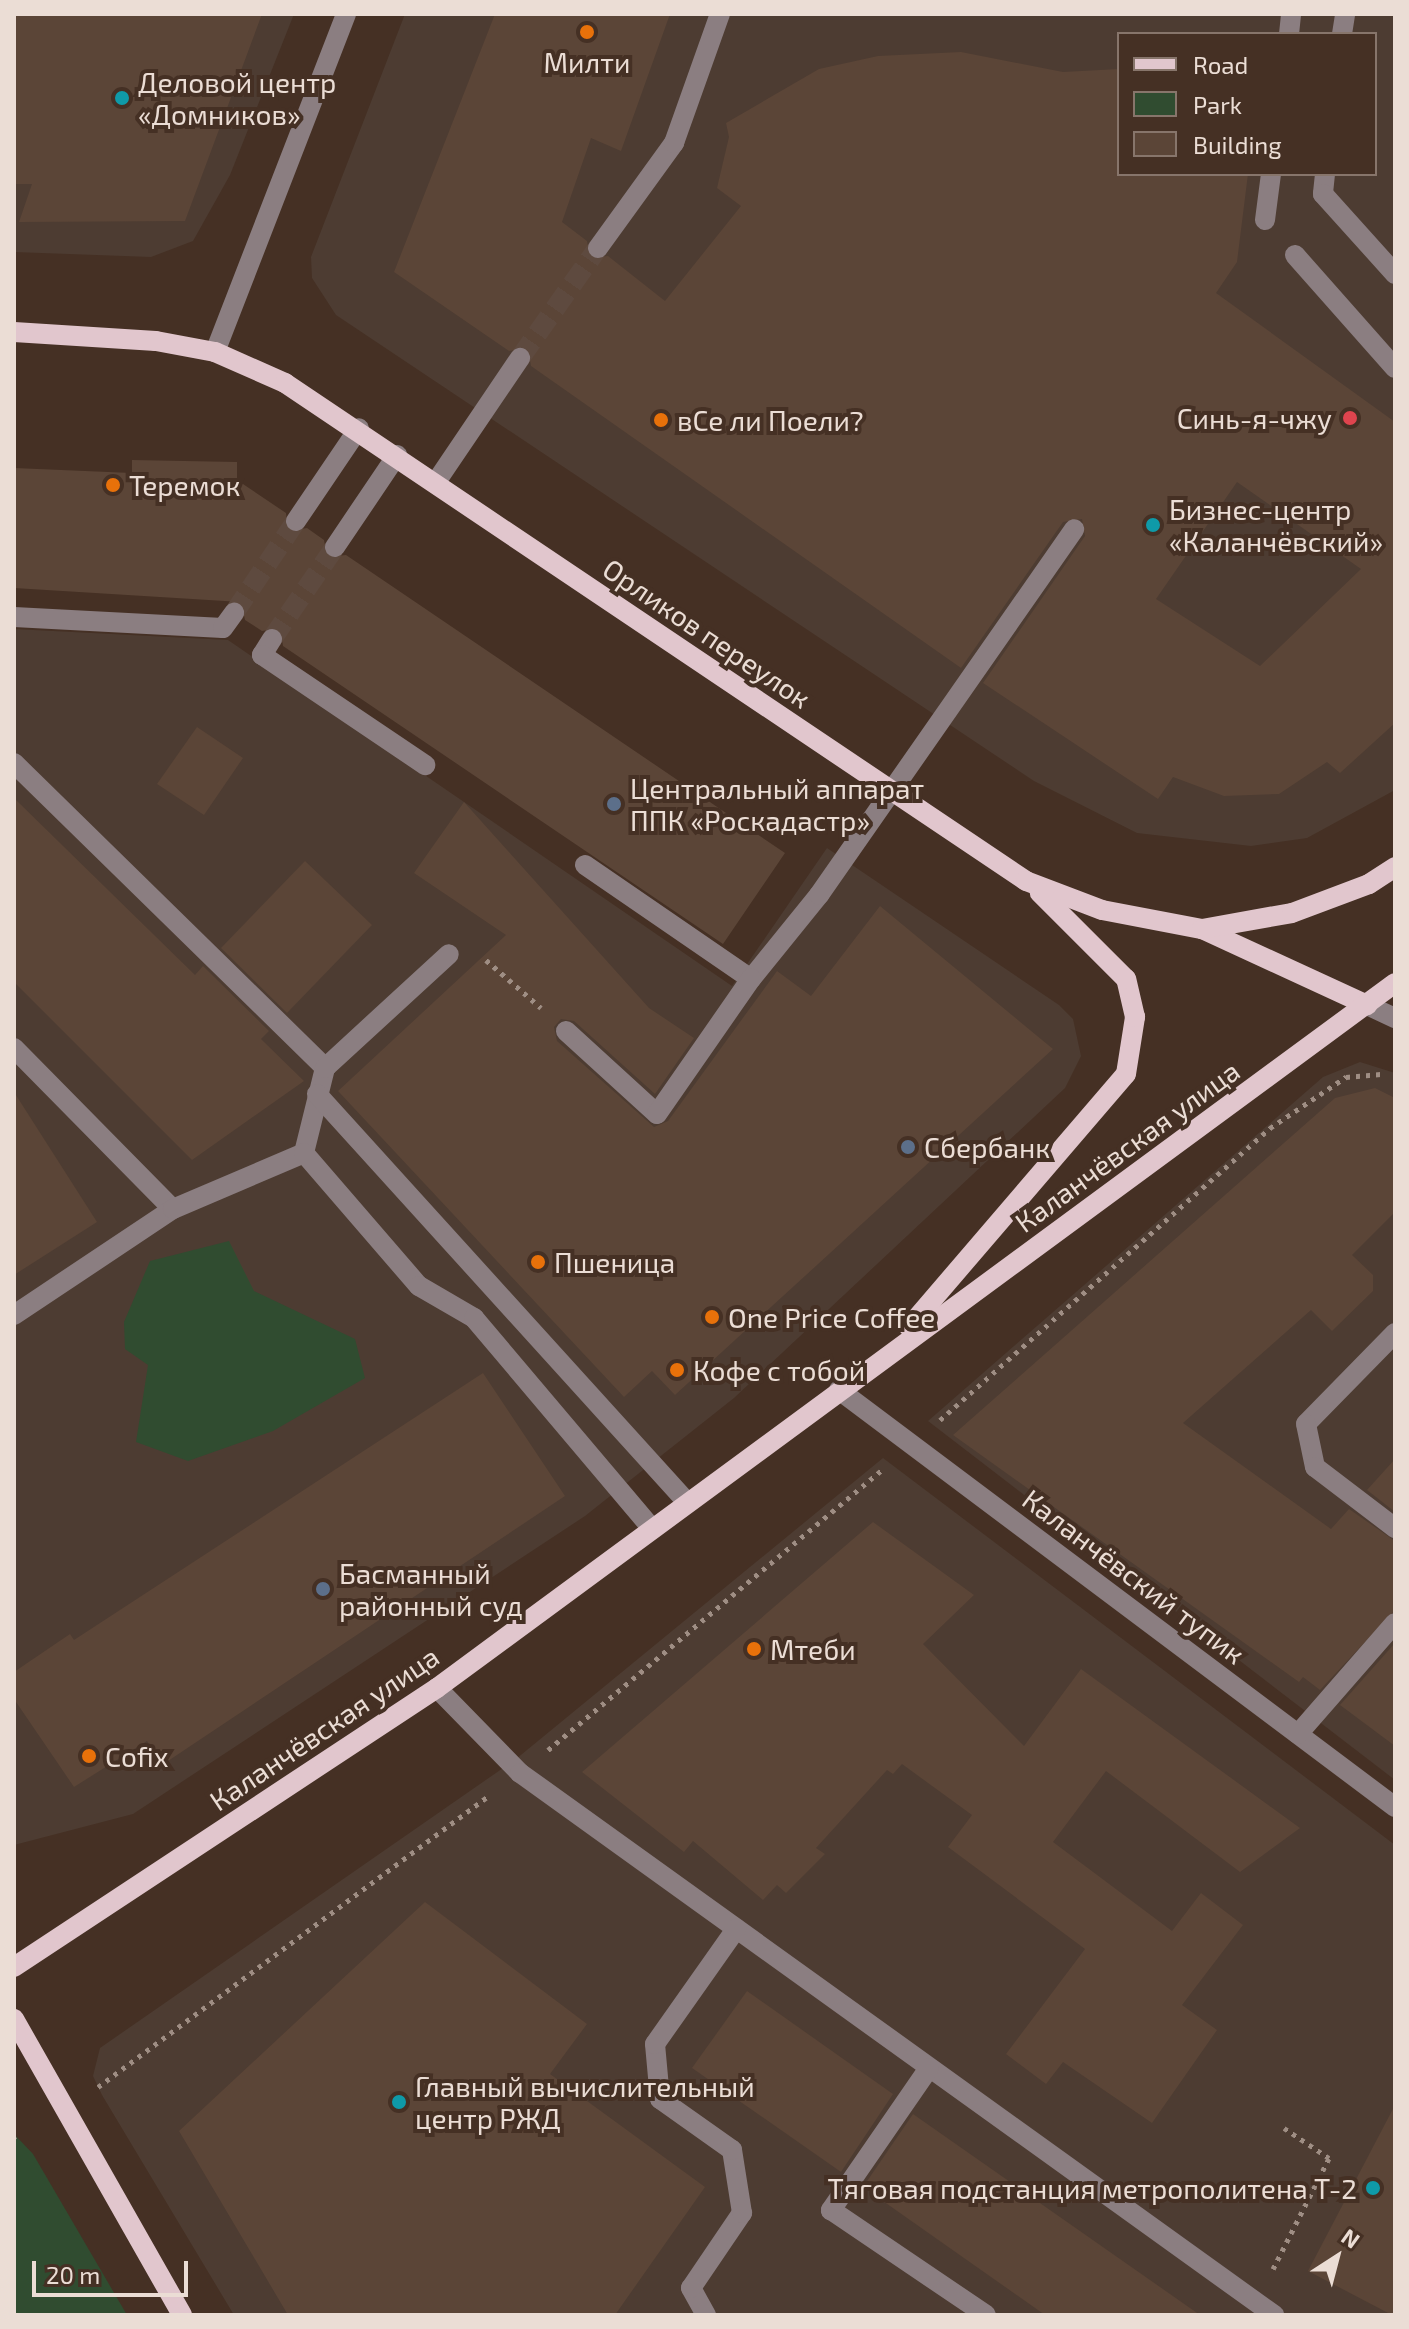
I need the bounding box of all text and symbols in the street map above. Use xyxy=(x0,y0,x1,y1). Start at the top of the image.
marker: Милти xyxy=(578,23,596,41)
legend xyxy=(1117,32,1377,176)
place label: Милти xyxy=(544,45,630,79)
text: Road xyxy=(1193,50,1248,79)
place label: Деловой центр «Домников» xyxy=(138,65,336,131)
marker: Деловой центр «Домников» xyxy=(113,89,131,107)
text: Park xyxy=(1193,90,1242,119)
text: Building xyxy=(1193,130,1282,159)
place label: Синь-я-чжу xyxy=(1177,401,1332,435)
place label: вСе ли Поели? xyxy=(677,403,864,437)
marker: Синь-я-чжу xyxy=(1339,407,1361,429)
marker: вСе ли Поели? xyxy=(652,411,670,429)
place label: Теремок xyxy=(129,468,241,502)
marker: Теремок xyxy=(104,476,122,494)
place label: Бизнес-центр «Каланчёвский» xyxy=(1169,492,1383,558)
marker: Бизнес-центр «Каланчёвский» xyxy=(1144,516,1162,534)
street label: Орликов переулок xyxy=(597,551,817,715)
place label: Центральный аппарат ППК «Роскадастр» xyxy=(630,771,924,837)
marker: Центральный аппарат ППК «Роскадастр» xyxy=(605,795,623,813)
street label: Каланчёвская улица xyxy=(1008,1053,1246,1239)
place label: Сбербанк xyxy=(924,1130,1050,1164)
marker: Сбербанк xyxy=(899,1138,917,1156)
place label: Пшеница xyxy=(554,1245,675,1279)
marker: Пшеница xyxy=(529,1253,547,1271)
place label: One Price Coffee xyxy=(728,1300,935,1334)
marker: One Price Coffee xyxy=(703,1308,721,1326)
place label: Кофе с тобой xyxy=(693,1353,865,1387)
marker: Кофе с тобой xyxy=(668,1361,686,1379)
street label: Каланчёвский тупик xyxy=(1016,1482,1252,1670)
place label: Басманный районный суд xyxy=(339,1556,523,1622)
marker: Басманный районный суд xyxy=(314,1580,332,1598)
place label: Мтеби xyxy=(770,1632,856,1666)
street label: Каланчёвская улица xyxy=(203,1639,445,1817)
marker: Мтеби xyxy=(745,1640,763,1658)
place label: Cofix xyxy=(105,1739,169,1773)
marker: Cofix xyxy=(80,1747,98,1765)
place label: Главный вычислительный центр РЖД xyxy=(415,2069,755,2135)
marker: Главный вычислительный центр РЖД xyxy=(390,2093,408,2111)
place label: Тяговая подстанция метрополитена Т-2 xyxy=(827,2171,1357,2205)
marker: Тяговая подстанция метрополитена Т-2 xyxy=(1364,2179,1382,2197)
north arrow xyxy=(1297,2217,1377,2297)
text: N xyxy=(1337,2222,1365,2253)
scale bar xyxy=(36,2245,192,2295)
text: 20 m xyxy=(46,2260,100,2289)

